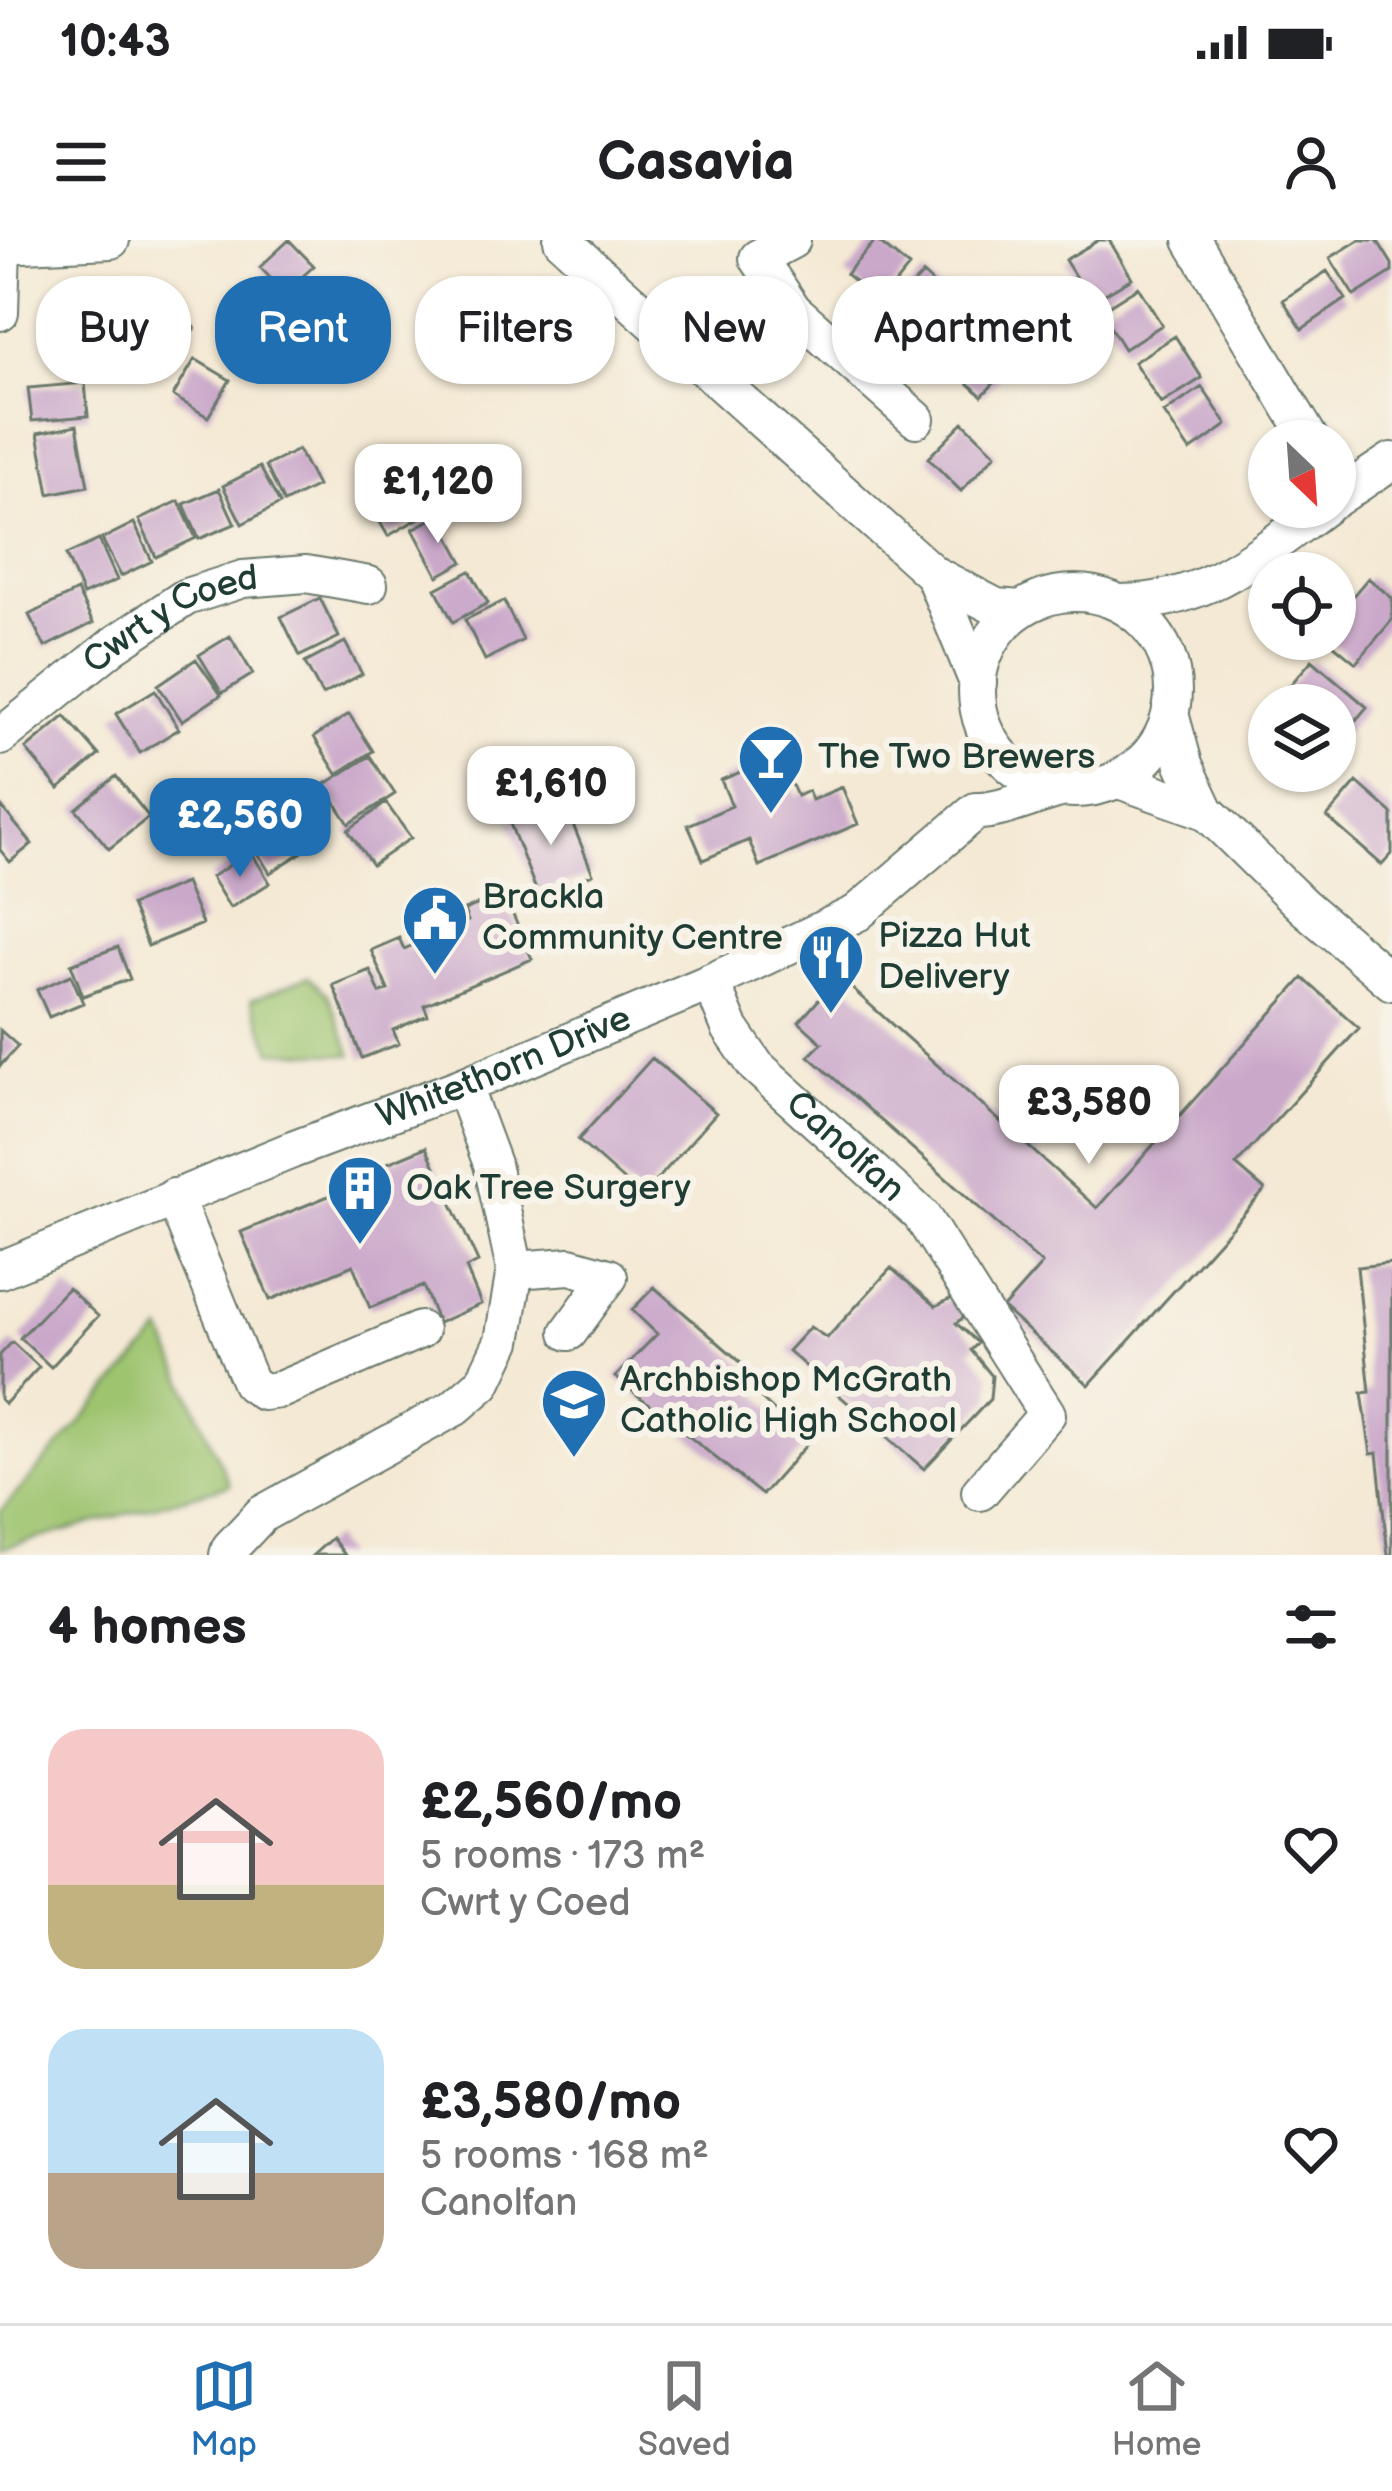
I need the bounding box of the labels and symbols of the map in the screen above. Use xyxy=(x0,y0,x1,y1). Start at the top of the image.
north arrow xyxy=(1248,420,1356,528)
pin: £1,120 xyxy=(340,444,536,546)
street label: Cwrt y Coed xyxy=(74,556,259,683)
bar icon: The Two Brewers xyxy=(736,722,806,816)
place label: The Two Brewers xyxy=(818,736,1095,779)
pin: £1,610 xyxy=(453,746,649,848)
pin: £2,560 xyxy=(142,778,338,880)
place label: Brackla Community Centre xyxy=(482,876,783,960)
public building icon: Brackla Community Centre xyxy=(400,883,470,977)
place label: Pizza Hut Delivery xyxy=(878,915,1031,999)
restaurant icon: Pizza Hut Delivery xyxy=(796,922,866,1016)
street label: Whitethorn Drive xyxy=(371,997,637,1138)
pin: £3,580 xyxy=(991,1065,1187,1167)
street label: Canolfan xyxy=(777,1082,914,1211)
building icon: Oak Tree Surgery xyxy=(325,1153,395,1247)
place label: Oak Tree Surgery xyxy=(406,1167,691,1210)
place label: Archbishop McGrath Catholic High School xyxy=(620,1359,957,1443)
school or university icon: Archbishop McGrath Catholic High School xyxy=(539,1366,609,1460)

